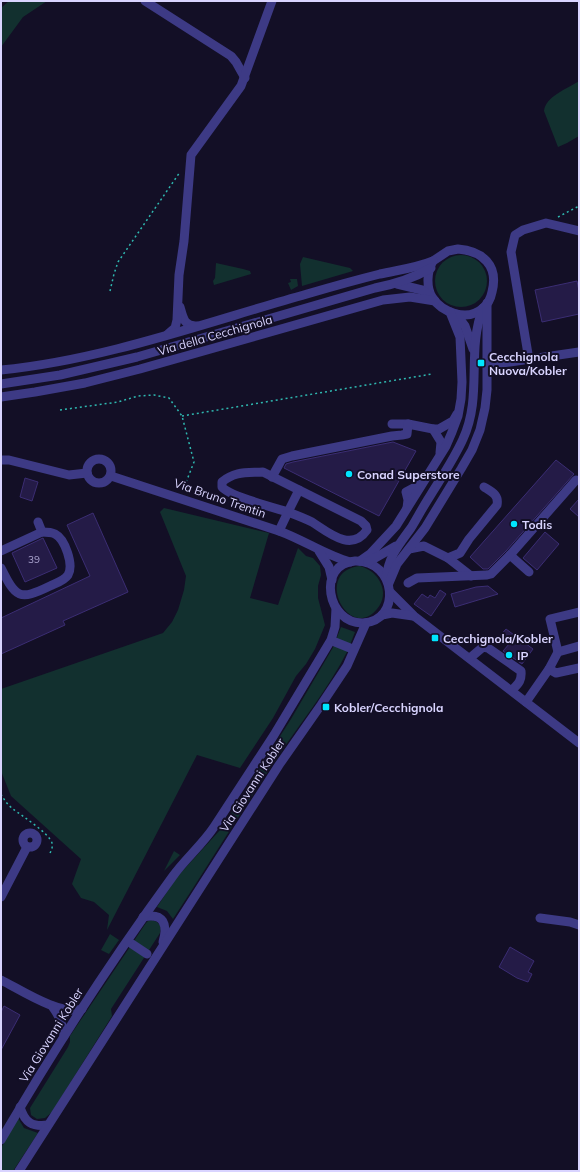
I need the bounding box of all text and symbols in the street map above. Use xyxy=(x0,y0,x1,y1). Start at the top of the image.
street label: Via della Cecchignola xyxy=(156,311,274,359)
place label: Cecchignola Nuova/Kobler xyxy=(489,349,567,378)
marker: Cecchignola Nuova/Kobler xyxy=(476,358,486,368)
place label: Conad Superstore xyxy=(357,467,460,482)
marker: Conad Superstore xyxy=(344,469,354,479)
street label: Via Bruno Trentin xyxy=(172,475,268,521)
place label: Todis xyxy=(522,517,552,532)
marker: Todis xyxy=(509,519,519,529)
house number: 39 xyxy=(28,553,40,566)
place label: Cecchignola/Kobler xyxy=(443,631,553,646)
marker: Cecchignola/Kobler xyxy=(430,633,440,643)
place label: IP xyxy=(517,648,528,663)
marker: IP xyxy=(504,650,514,660)
place label: Kobler/Cecchignola xyxy=(334,700,443,715)
marker: Kobler/Cecchignola xyxy=(321,702,331,712)
street label: Via Giovanni Kobler xyxy=(216,735,288,835)
street label: Via Giovanni Kobler xyxy=(16,984,87,1085)

